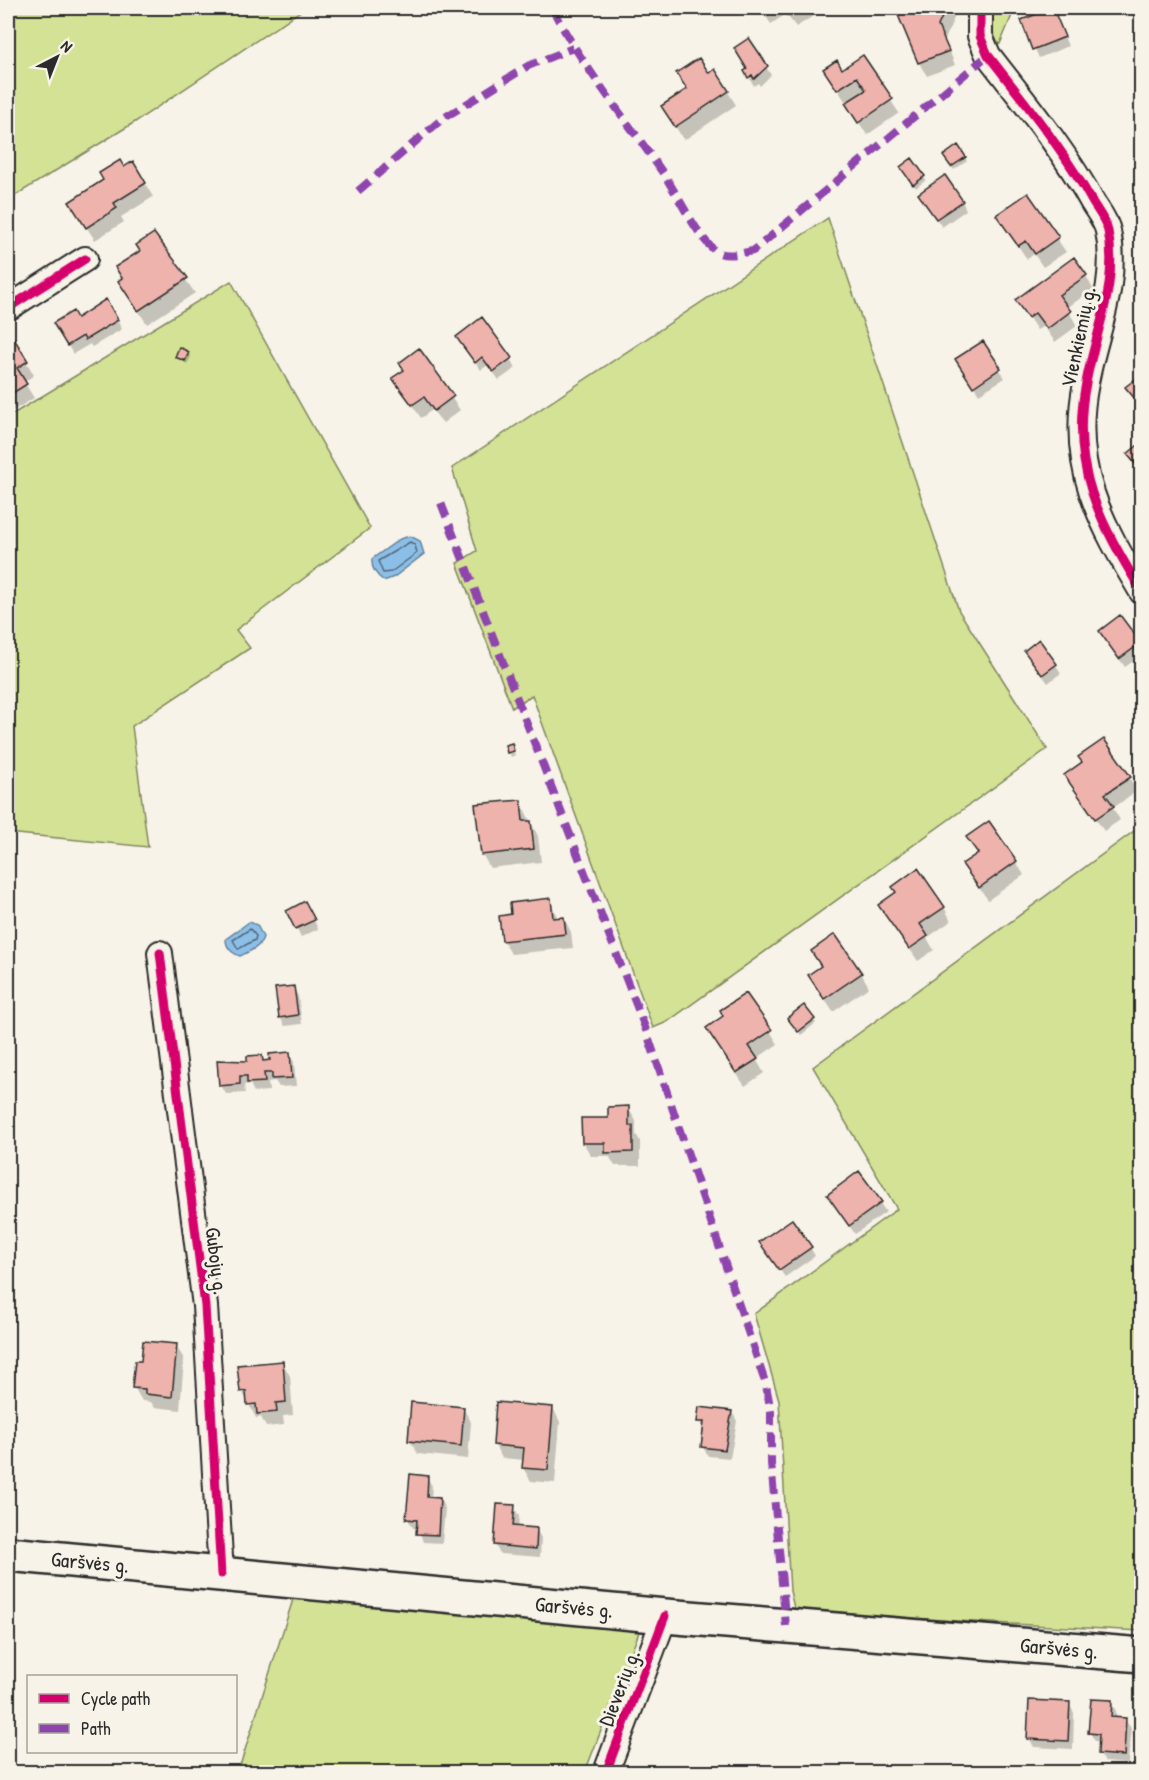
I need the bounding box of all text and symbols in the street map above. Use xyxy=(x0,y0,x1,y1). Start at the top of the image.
north arrow xyxy=(27,27,87,87)
text: N xyxy=(57,35,78,57)
street label: Vienkiemių g. xyxy=(1053,284,1103,390)
street label: Gubojų g. xyxy=(198,1226,236,1296)
street label: Garšvės g. xyxy=(50,1544,130,1580)
street label: Garšvės g. xyxy=(534,1589,614,1625)
street label: Garšvės g. xyxy=(1019,1630,1099,1666)
street label: Dieverių g. xyxy=(591,1646,647,1730)
legend xyxy=(27,1675,237,1753)
text: Cycle path xyxy=(81,1686,151,1711)
text: Path xyxy=(81,1716,111,1741)

